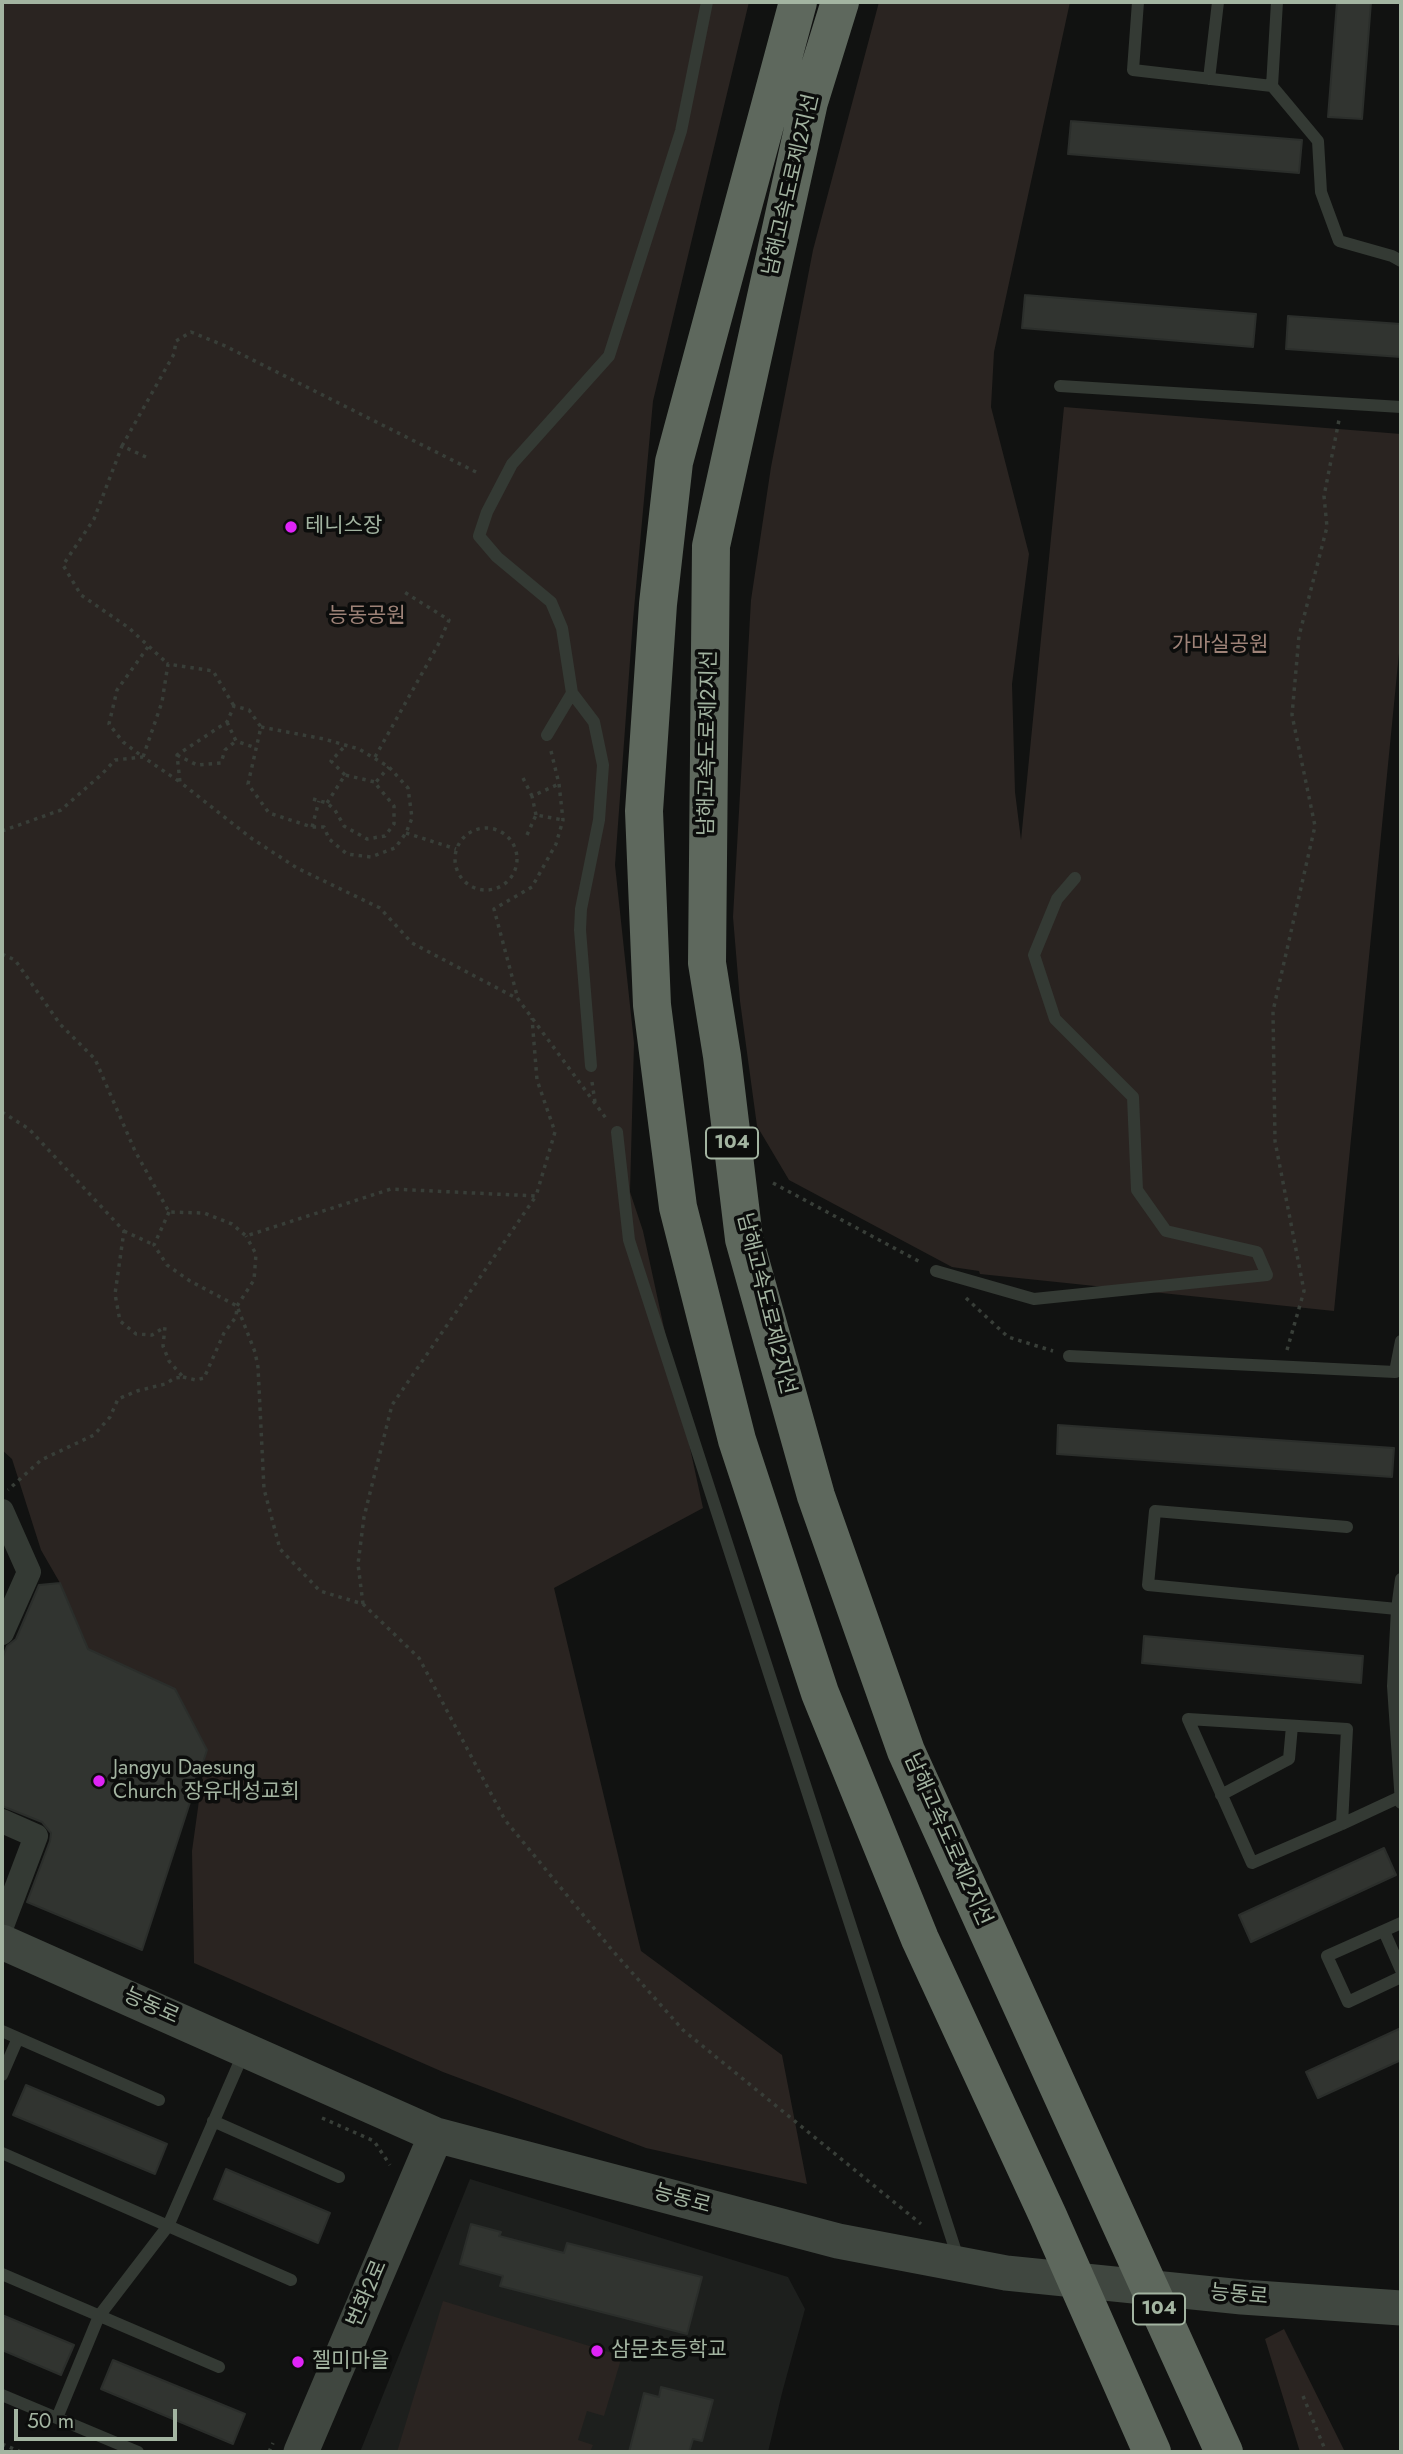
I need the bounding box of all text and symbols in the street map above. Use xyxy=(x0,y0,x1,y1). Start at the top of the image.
street label: 남해고속도로제2지선 xyxy=(759,92,825,278)
place label: 테니스장 xyxy=(305,514,382,540)
marker: 테니스장 xyxy=(283,519,299,535)
park label: 능동공원 xyxy=(328,604,406,630)
park label: 가마실공원 xyxy=(1172,633,1268,659)
street label: 남해고속도로제2지선 xyxy=(695,650,723,836)
road number: 104 xyxy=(706,1128,758,1158)
street label: 남해고속도로제2지선 xyxy=(730,1211,800,1397)
street label: 남해고속도로제2지선 xyxy=(898,1750,996,1930)
place label: Jangyu Daesung Church 장유대성교회 xyxy=(113,1756,300,1806)
marker: Jangyu Daesung Church 장유대성교회 xyxy=(91,1773,107,1789)
street label: 능동로 xyxy=(119,1984,183,2030)
street label: 능동로 xyxy=(651,2180,713,2220)
street label: 번화2로 xyxy=(343,2257,393,2331)
street label: 능동로 xyxy=(1209,2281,1269,2311)
road number: 104 xyxy=(1133,2294,1185,2324)
place label: 삼문초등학교 xyxy=(611,2338,727,2364)
marker: 삼문초등학교 xyxy=(589,2343,605,2359)
place label: 젤미마을 xyxy=(312,2349,389,2375)
marker: 젤미마을 xyxy=(290,2354,306,2370)
scale bar xyxy=(18,2394,180,2438)
text: 50 m xyxy=(27,2406,74,2436)

